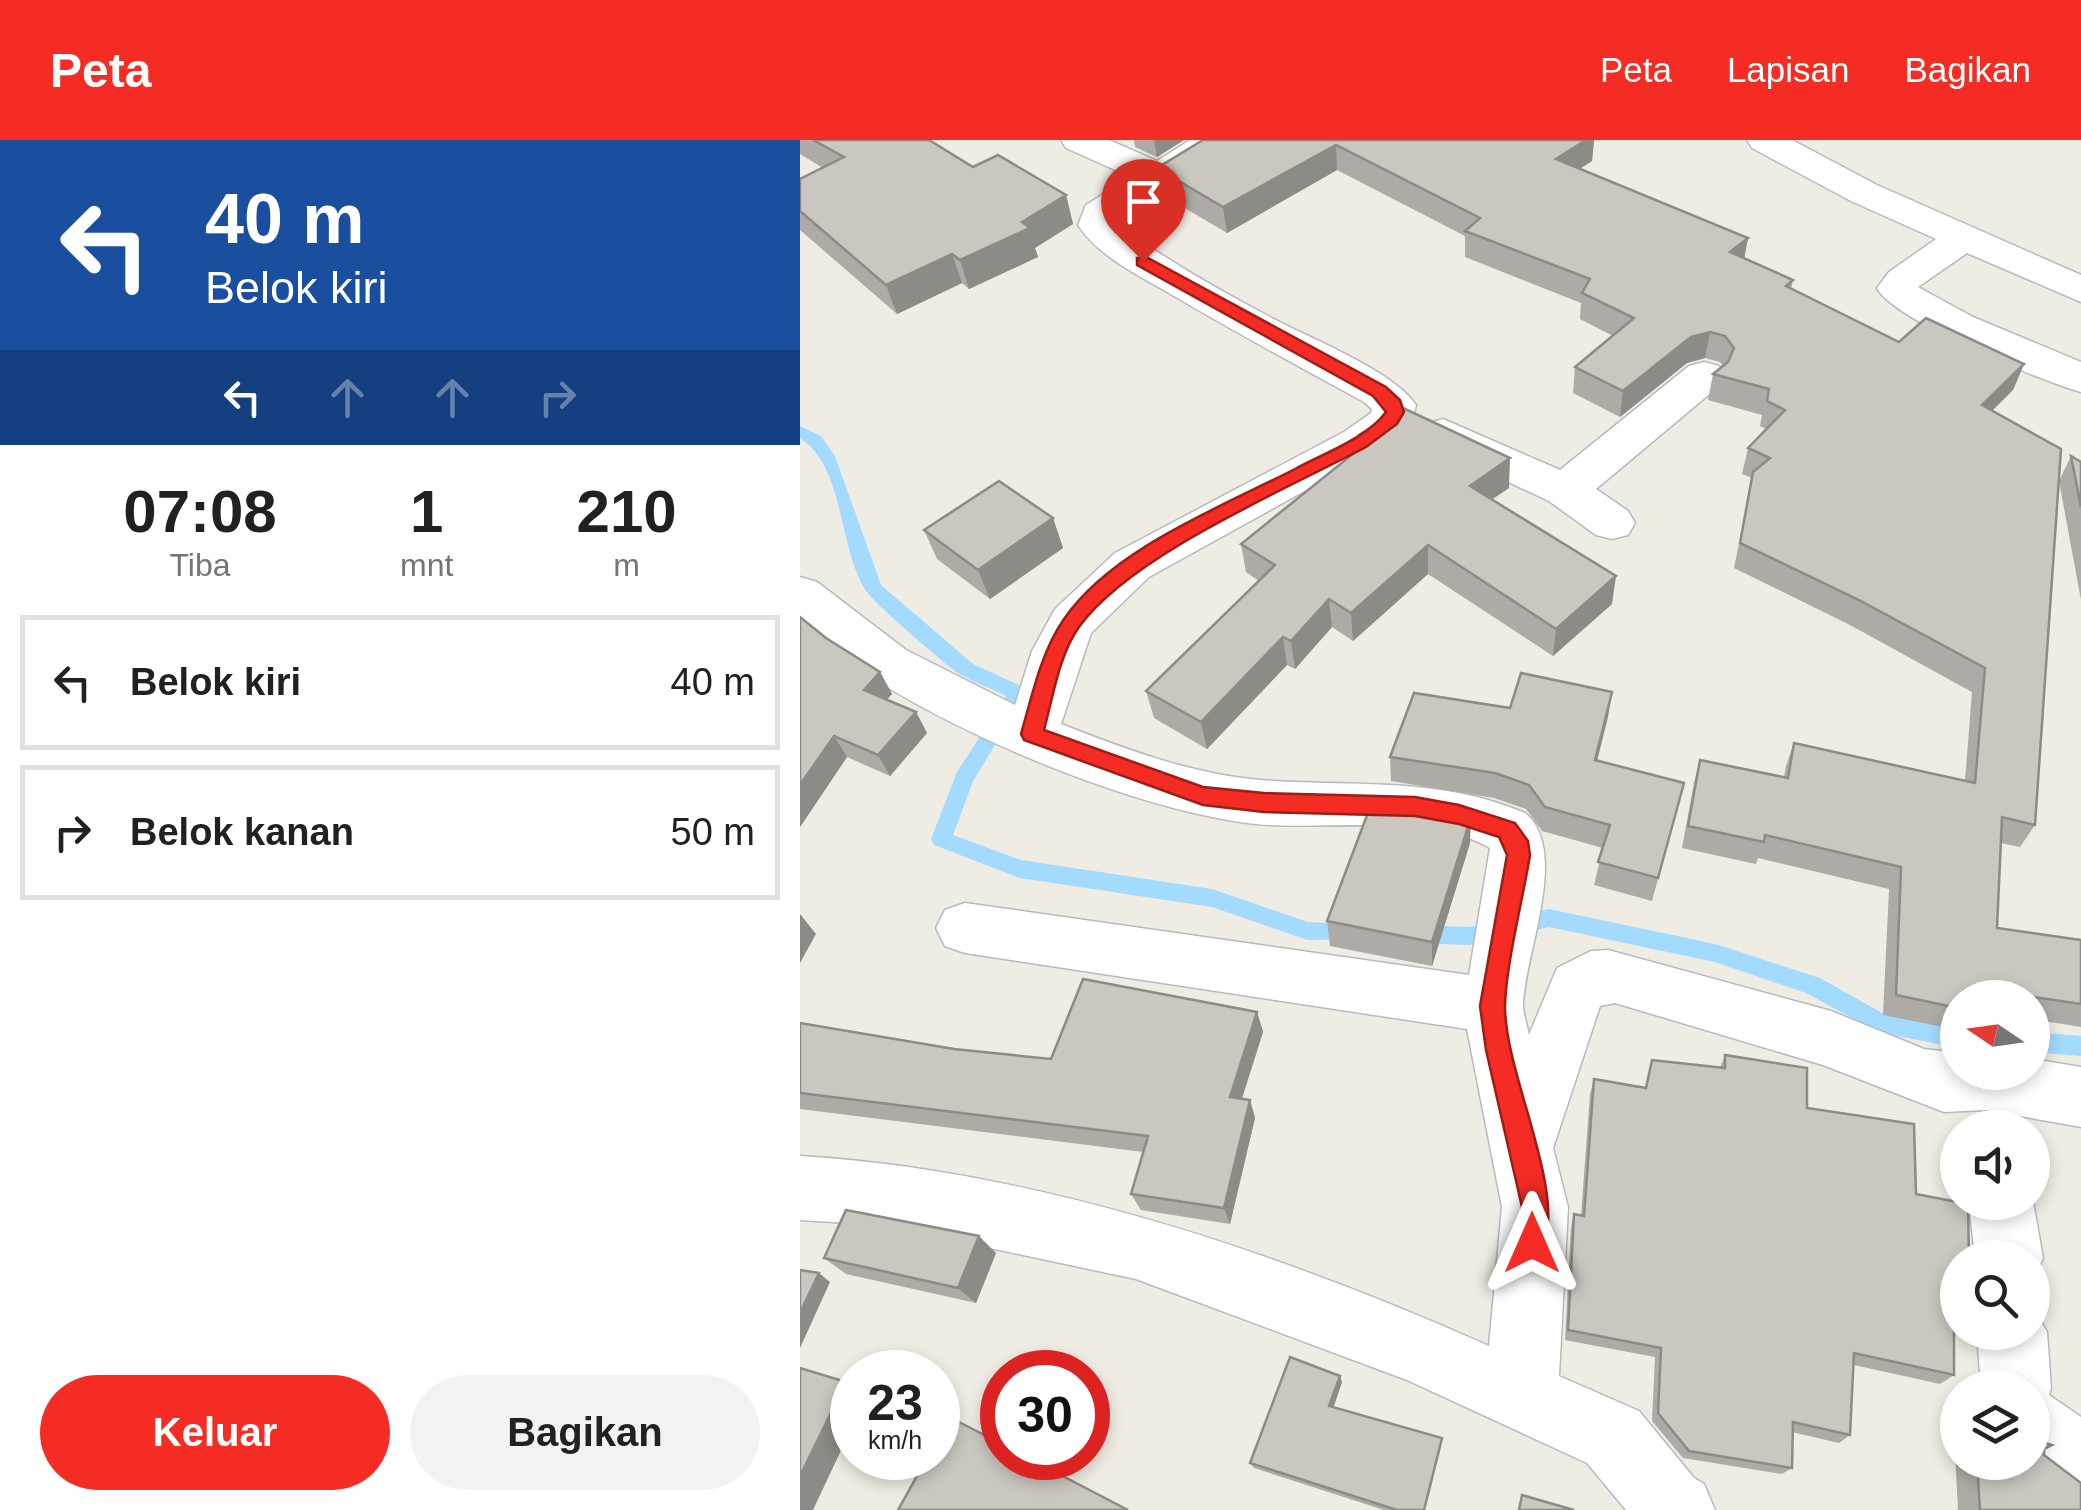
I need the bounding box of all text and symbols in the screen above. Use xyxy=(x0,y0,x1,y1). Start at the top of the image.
text: Peta xyxy=(50,44,151,97)
text: Peta xyxy=(1600,50,1672,89)
text: Lapisan xyxy=(1727,50,1850,89)
text: Bagikan xyxy=(1905,50,2031,89)
pin xyxy=(1101,159,1186,262)
icon: arrive xyxy=(1116,174,1171,229)
icon: left xyxy=(40,180,170,310)
text: 40 m xyxy=(205,180,365,258)
text: Belok kiri xyxy=(205,262,388,313)
icon: left xyxy=(215,370,270,425)
icon: ahead xyxy=(320,370,375,425)
icon: ahead xyxy=(425,370,480,425)
icon: right xyxy=(530,370,585,425)
text: 07:08 xyxy=(123,478,277,545)
text: 1 xyxy=(410,478,443,545)
text: 210 xyxy=(577,478,677,545)
text: Tiba xyxy=(169,547,231,583)
text: mnt xyxy=(400,547,453,583)
text: m xyxy=(613,547,640,583)
icon: left xyxy=(45,655,100,710)
text: Belok kiri xyxy=(130,661,301,703)
text: 40 m xyxy=(671,661,755,703)
icon: right xyxy=(45,805,100,860)
text: Belok kanan xyxy=(130,811,354,853)
text: 50 m xyxy=(671,811,755,853)
north arrow xyxy=(1940,980,2050,1090)
map controls xyxy=(1940,980,2050,1480)
button: sound xyxy=(1940,1110,2050,1220)
position arrow xyxy=(1480,1191,1584,1295)
button: search xyxy=(1940,1240,2050,1350)
speed limit sign: 30 xyxy=(980,1350,1110,1480)
button: layers xyxy=(1940,1370,2050,1480)
button: Keluar xyxy=(40,1375,390,1490)
button: Bagikan xyxy=(410,1375,760,1490)
text: 23 xyxy=(867,1375,923,1431)
text: km/h xyxy=(868,1426,922,1454)

